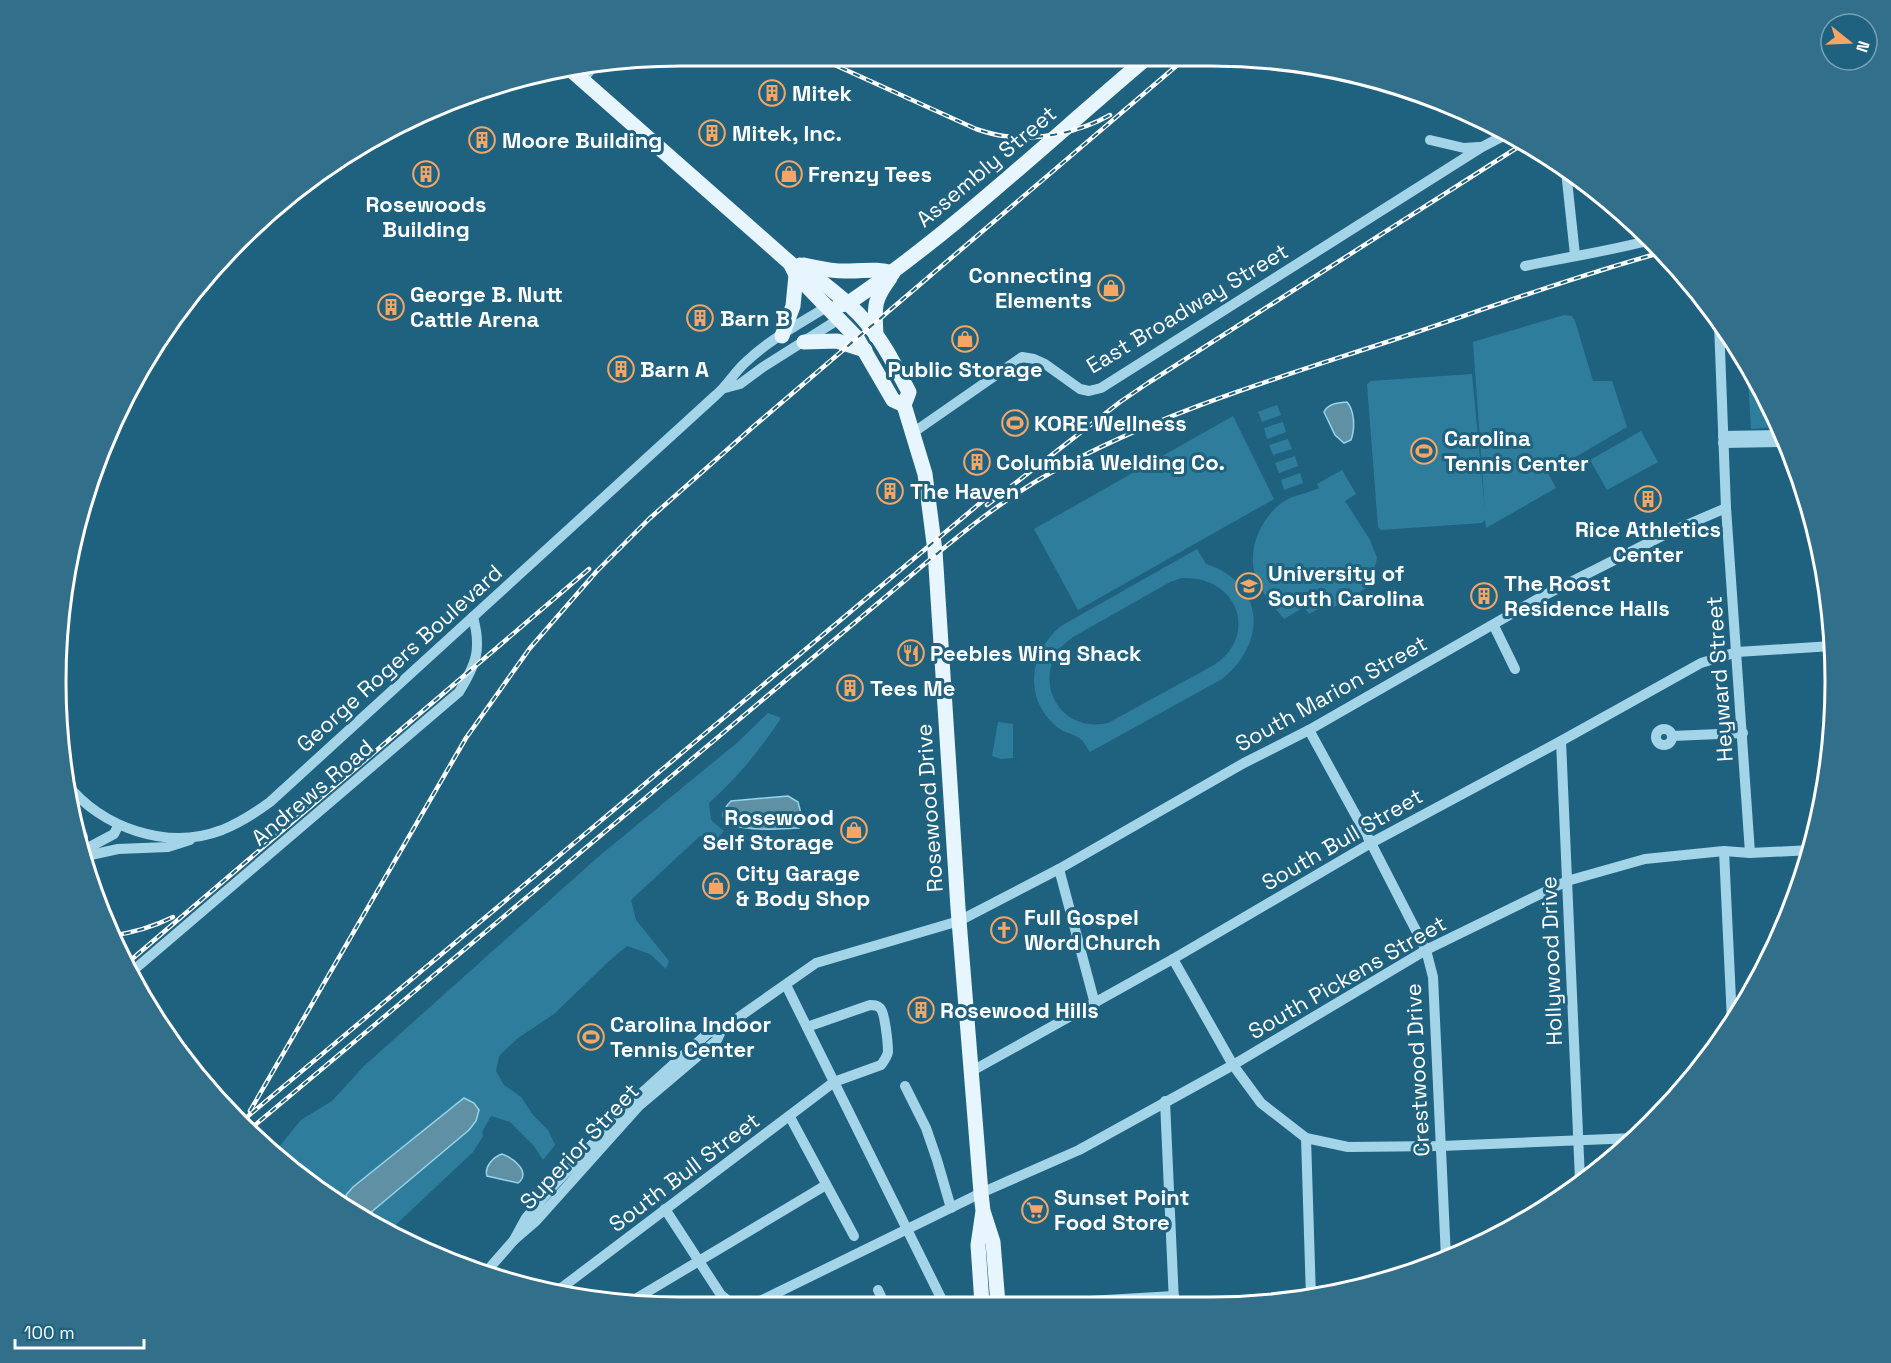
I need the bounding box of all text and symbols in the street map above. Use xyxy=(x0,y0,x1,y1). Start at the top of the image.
north arrow xyxy=(1819,12,1879,72)
text: N xyxy=(1851,38,1874,55)
building icon: Mitek xyxy=(757,78,787,108)
place label: Mitek xyxy=(792,79,853,107)
street label: Assembly Street xyxy=(910,99,1062,233)
building icon: Mitek, Inc. xyxy=(697,118,727,148)
place label: Mitek, Inc. xyxy=(732,119,842,147)
building icon: Moore Building xyxy=(467,125,497,155)
place label: Moore Building xyxy=(502,126,662,154)
building icon: Rosewoods Building xyxy=(411,159,441,189)
shop icon: Frenzy Tees xyxy=(774,159,804,189)
place label: Frenzy Tees xyxy=(808,160,932,188)
place label: Rosewoods Building xyxy=(365,190,487,243)
street label: East Broadway Street xyxy=(1081,237,1293,379)
place label: Connecting Elements xyxy=(969,261,1092,314)
shop icon: Connecting Elements xyxy=(1096,273,1126,303)
place label: George B. Nutt Cattle Arena xyxy=(410,280,563,333)
building icon: George B. Nutt Cattle Arena xyxy=(376,292,406,322)
building icon: Barn B xyxy=(685,303,715,333)
place label: Barn B xyxy=(720,304,790,332)
shop icon: Public Storage xyxy=(950,324,980,354)
building icon: Barn A xyxy=(606,354,636,384)
place label: Barn A xyxy=(640,355,709,383)
place label: Public Storage xyxy=(887,355,1043,383)
sports icon: KORE Wellness xyxy=(1000,408,1030,438)
place label: KORE Wellness xyxy=(1034,409,1187,437)
place label: Carolina Tennis Center xyxy=(1444,424,1589,477)
sports icon: Carolina Tennis Center xyxy=(1409,436,1439,466)
building icon: Columbia Welding Co. xyxy=(962,447,992,477)
place label: Columbia Welding Co. xyxy=(996,448,1225,476)
building icon: The Haven xyxy=(875,476,905,506)
place label: The Haven xyxy=(910,477,1019,505)
building icon: Rice Athletics Center xyxy=(1633,484,1663,514)
place label: Rice Athletics Center xyxy=(1575,515,1721,568)
street label: George Rogers Boulevard xyxy=(290,558,508,758)
place label: University of South Carolina xyxy=(1268,559,1424,612)
place label: The Roost Residence Halls xyxy=(1504,569,1670,622)
school or university icon: University of South Carolina xyxy=(1234,571,1264,601)
building icon: The Roost Residence Halls xyxy=(1469,581,1499,611)
street label: Heyward Street xyxy=(1699,595,1739,763)
street label: South Marion Street xyxy=(1230,629,1432,757)
restaurant icon: Peebles Wing Shack xyxy=(896,638,926,668)
place label: Peebles Wing Shack xyxy=(930,639,1142,667)
building icon: Tees Me xyxy=(835,673,865,703)
place label: Tees Me xyxy=(870,674,955,702)
street label: Rosewood Drive xyxy=(909,723,949,893)
street label: Andrews Road xyxy=(245,733,379,851)
street label: South Bull Street xyxy=(1256,782,1428,896)
place label: Rosewood Self Storage xyxy=(703,803,834,856)
shop icon: Rosewood Self Storage xyxy=(839,815,869,845)
place label: City Garage & Body Shop xyxy=(736,859,870,912)
shop icon: City Garage & Body Shop xyxy=(701,871,731,901)
street label: Hollywood Drive xyxy=(1534,876,1568,1046)
place label: Full Gospel Word Church xyxy=(1024,903,1161,956)
street label: South Pickens Street xyxy=(1243,909,1451,1045)
church icon: Full Gospel Word Church xyxy=(989,915,1019,945)
street label: Crestwood Drive xyxy=(1398,983,1436,1157)
building icon: Rosewood Hills xyxy=(906,995,936,1025)
place label: Rosewood Hills xyxy=(940,996,1099,1024)
place label: Carolina Indoor Tennis Center xyxy=(610,1010,772,1063)
sports icon: Carolina Indoor Tennis Center xyxy=(576,1022,606,1052)
street label: Superior Street xyxy=(513,1077,645,1215)
street label: South Bull Street xyxy=(603,1106,765,1238)
place label: Sunset Point Food Store xyxy=(1054,1183,1190,1236)
supermarket icon: Sunset Point Food Store xyxy=(1020,1195,1050,1225)
scale bar xyxy=(15,1312,144,1350)
text: 100 m xyxy=(24,1321,75,1344)

